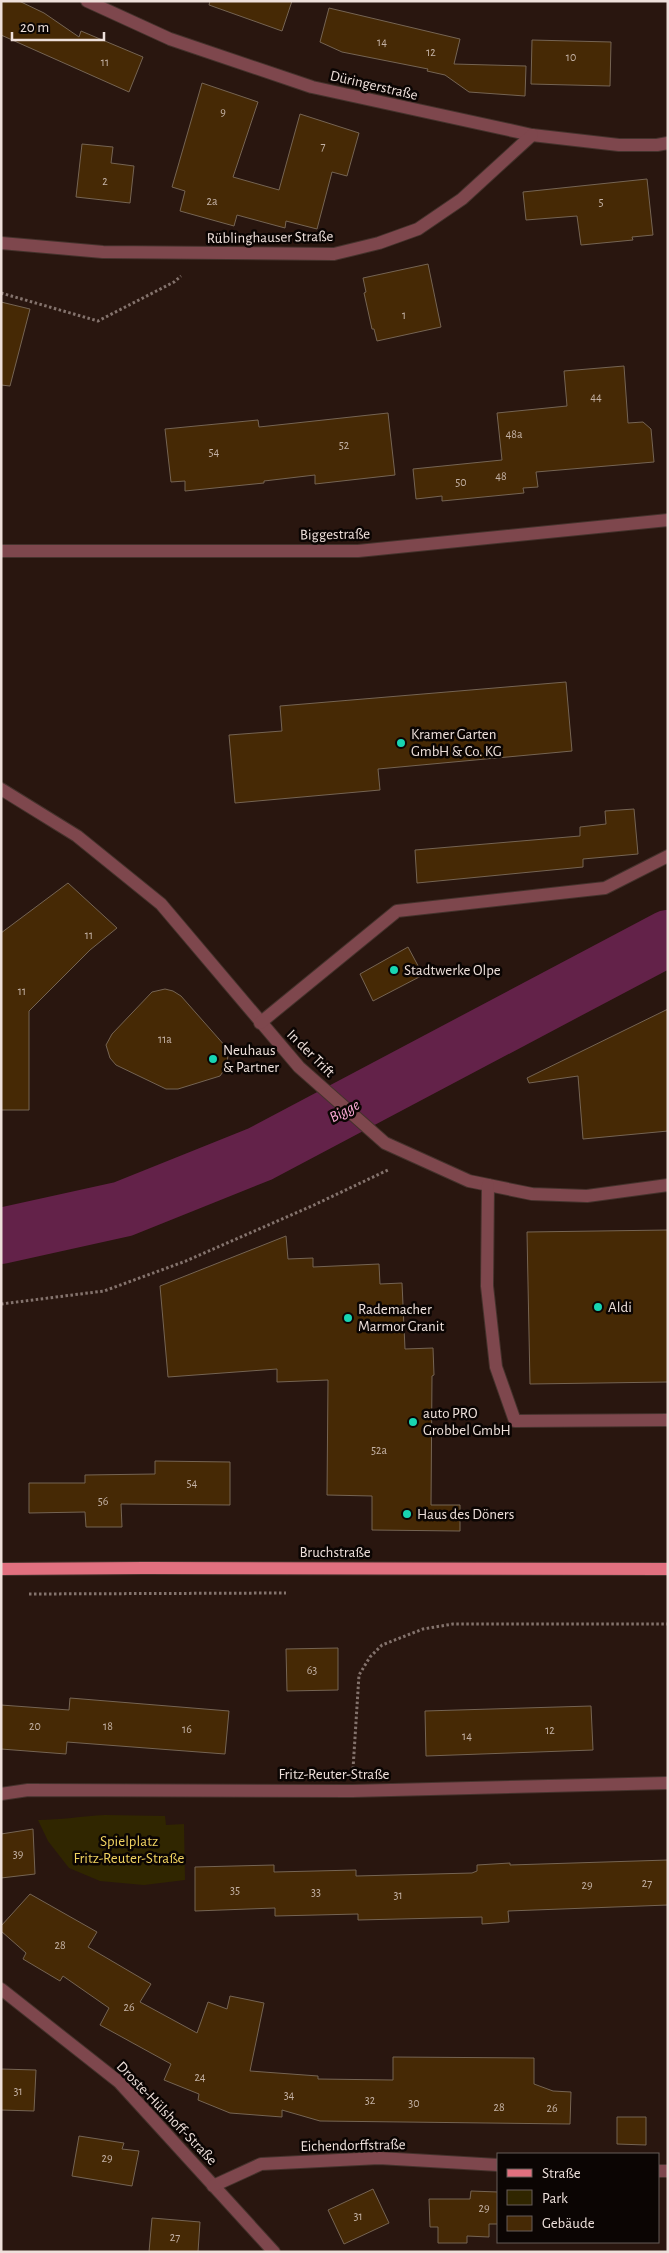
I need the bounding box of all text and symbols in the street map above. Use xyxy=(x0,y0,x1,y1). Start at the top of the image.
scale bar xyxy=(12,10,105,42)
text: 20 m xyxy=(20,20,49,35)
house number: 14 xyxy=(377,36,387,48)
house number: 12 xyxy=(426,46,436,58)
house number: 10 xyxy=(566,51,576,63)
house number: 11 xyxy=(101,56,109,68)
street label: Düringerstraße xyxy=(329,68,419,103)
house number: 9 xyxy=(220,106,226,118)
house number: 7 xyxy=(320,140,326,152)
house number: 2 xyxy=(102,175,108,187)
house number: 2a xyxy=(206,195,218,207)
house number: 5 xyxy=(598,196,604,208)
street label: Rüblinghauser Straße xyxy=(207,229,334,246)
house number: 1 xyxy=(402,309,406,321)
house number: 44 xyxy=(590,391,602,403)
house number: 48a xyxy=(505,428,523,440)
house number: 52 xyxy=(339,439,350,451)
house number: 54 xyxy=(209,446,220,458)
house number: 48 xyxy=(495,470,507,482)
house number: 50 xyxy=(455,476,467,488)
street label: Biggestraße xyxy=(300,526,370,543)
place label: Kramer Garten GmbH & Co. KG xyxy=(411,727,502,759)
marker: Kramer Garten GmbH & Co. KG xyxy=(395,737,407,749)
house number: 11 xyxy=(85,929,93,941)
place label: Stadtwerke Olpe xyxy=(404,963,501,978)
marker: Stadtwerke Olpe xyxy=(388,964,400,976)
house number: 11 xyxy=(18,985,26,997)
street label: In der Trift xyxy=(284,1027,337,1080)
house number: 11a xyxy=(158,1033,172,1045)
place label: Neuhaus & Partner xyxy=(223,1043,279,1075)
marker: Neuhaus & Partner xyxy=(207,1053,219,1065)
water label: Bigge xyxy=(327,1096,362,1125)
place label: Aldi xyxy=(608,1300,632,1315)
marker: Aldi xyxy=(592,1301,604,1313)
place label: Rademacher Marmor Granit xyxy=(358,1302,444,1334)
marker: Rademacher Marmor Granit xyxy=(342,1312,354,1324)
place label: auto PRO Grobbel GmbH xyxy=(423,1406,511,1438)
marker: auto PRO Grobbel GmbH xyxy=(407,1416,419,1428)
house number: 52a xyxy=(371,1444,387,1456)
house number: 54 xyxy=(187,1477,198,1489)
house number: 56 xyxy=(98,1495,109,1507)
place label: Haus des Döners xyxy=(417,1507,514,1522)
marker: Haus des Döners xyxy=(401,1508,413,1520)
street label: Bruchstraße xyxy=(299,1545,371,1560)
house number: 63 xyxy=(307,1664,317,1676)
house number: 20 xyxy=(29,1720,41,1732)
house number: 18 xyxy=(103,1720,113,1732)
house number: 16 xyxy=(182,1723,192,1735)
house number: 12 xyxy=(545,1724,555,1736)
house number: 14 xyxy=(462,1730,472,1742)
street label: Fritz-Reuter-Straße xyxy=(278,1767,390,1782)
park label: Spielplatz Fritz-Reuter-Straße xyxy=(73,1834,185,1866)
house number: 39 xyxy=(13,1848,24,1860)
house number: 27 xyxy=(642,1877,652,1889)
house number: 29 xyxy=(581,1879,593,1891)
house number: 35 xyxy=(230,1884,240,1896)
house number: 33 xyxy=(311,1886,321,1898)
house number: 31 xyxy=(393,1889,403,1901)
house number: 28 xyxy=(54,1939,66,1951)
house number: 26 xyxy=(123,2001,135,2013)
street label: Droste-Hülshoff-Straße xyxy=(114,2059,220,2168)
house number: 24 xyxy=(194,2071,206,2083)
house number: 31 xyxy=(13,2085,23,2097)
house number: 34 xyxy=(284,2089,295,2101)
house number: 32 xyxy=(365,2094,376,2106)
house number: 30 xyxy=(408,2097,420,2109)
house number: 28 xyxy=(493,2101,505,2113)
house number: 26 xyxy=(546,2102,558,2114)
street label: Eichendorffstraße xyxy=(300,2137,406,2154)
house number: 29 xyxy=(101,2152,113,2164)
legend xyxy=(497,2153,659,2243)
text: Straße xyxy=(542,2166,581,2181)
text: Park xyxy=(542,2191,568,2206)
house number: 29 xyxy=(478,2202,490,2214)
house number: 31 xyxy=(353,2210,363,2222)
text: Gebäude xyxy=(542,2216,595,2231)
house number: 27 xyxy=(170,2231,180,2243)

